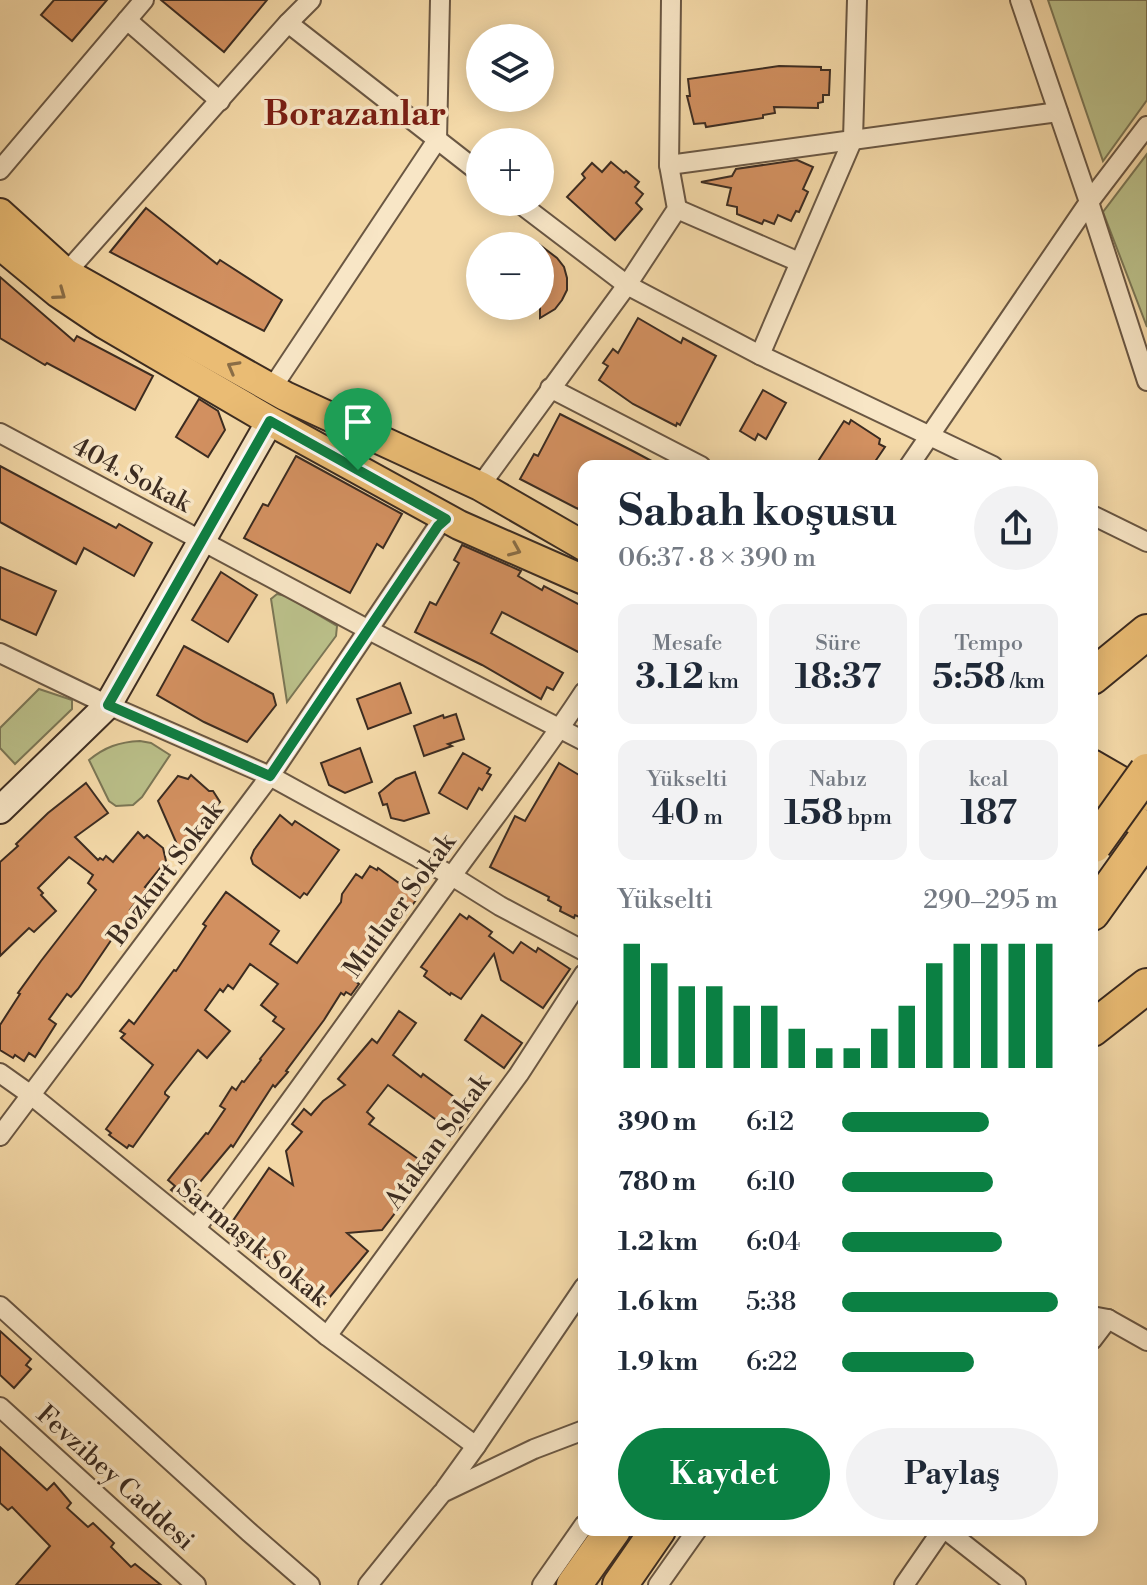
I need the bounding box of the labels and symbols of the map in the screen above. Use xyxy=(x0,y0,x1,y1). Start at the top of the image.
district label: Borazanlar xyxy=(263,94,447,136)
one-way arrow xyxy=(52,284,66,299)
one-way arrow xyxy=(227,361,241,376)
pin xyxy=(324,388,392,470)
street label: 404. Sokak xyxy=(67,430,198,520)
one-way arrow xyxy=(507,540,521,556)
street label: Bozkurt Sokak xyxy=(101,794,231,953)
street label: Mutluer Sokak xyxy=(337,826,464,984)
street label: Atakan Sokak xyxy=(377,1066,499,1216)
street label: Sarmaşık Sokak xyxy=(170,1172,336,1314)
street label: Fevzibey Caddesi xyxy=(30,1398,201,1557)

